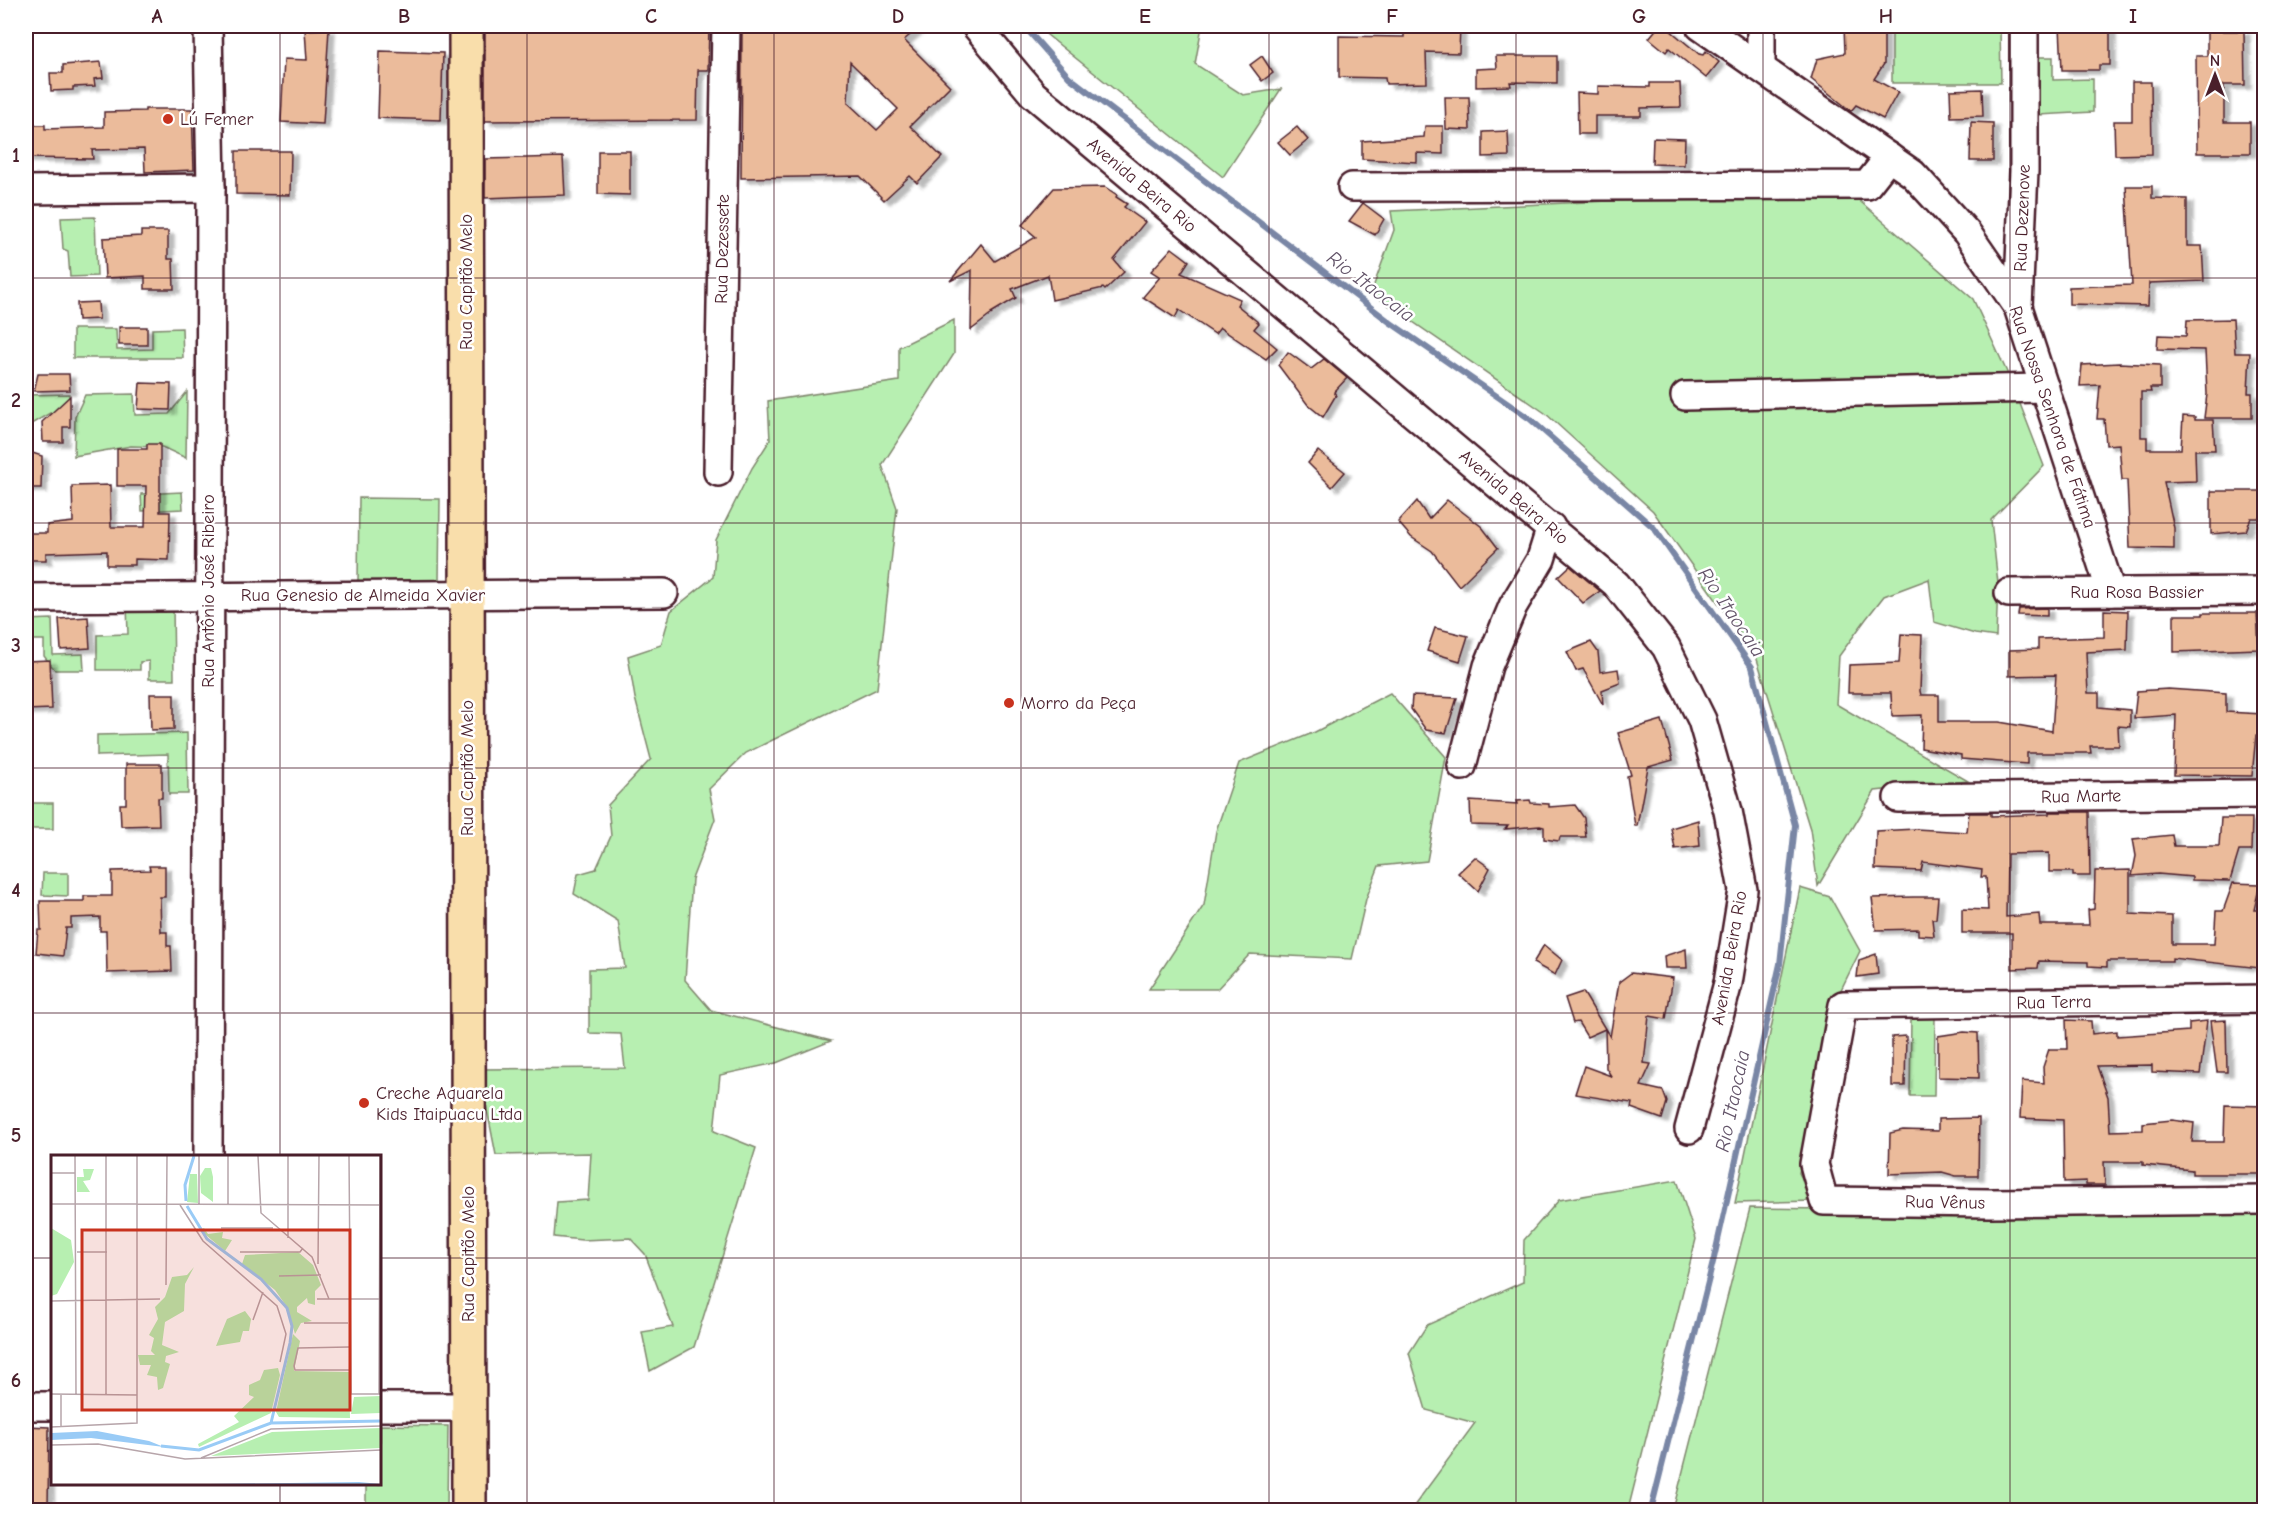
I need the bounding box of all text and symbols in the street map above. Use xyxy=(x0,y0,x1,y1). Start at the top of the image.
text: A xyxy=(151,5,163,28)
text: B xyxy=(398,5,410,28)
text: C xyxy=(645,5,657,28)
text: D xyxy=(892,5,904,28)
text: E xyxy=(1139,5,1151,28)
text: F xyxy=(1386,5,1398,28)
text: G xyxy=(1632,5,1646,28)
text: H xyxy=(1879,5,1893,28)
text: I xyxy=(2129,5,2137,28)
north arrow xyxy=(2185,45,2245,105)
text: N xyxy=(2210,52,2220,70)
place label: Lú Femer xyxy=(180,109,254,130)
marker: Lú Femer xyxy=(161,112,175,126)
street label: Avenida Beira Rio xyxy=(1083,134,1201,237)
text: 1 xyxy=(12,144,20,167)
street label: Rua Dezenove xyxy=(2010,164,2035,272)
street label: Rua Dezessete xyxy=(711,194,734,304)
street label: Rua Capitão Melo xyxy=(456,214,477,350)
water label: Rio Itaocaia xyxy=(1323,246,1419,327)
street label: Rua Nossa Senhora de Fátima xyxy=(2005,303,2100,531)
text: 2 xyxy=(11,389,21,412)
street label: Avenida Beira Rio xyxy=(1455,446,1573,549)
street label: Rua Antônio José Ribeiro xyxy=(198,494,219,688)
water label: Rio Itaocaia xyxy=(1693,563,1770,661)
street label: Rua Rosa Bassier xyxy=(2070,582,2205,603)
street label: Rua Genesio de Almeida Xavier xyxy=(241,585,486,606)
text: 3 xyxy=(11,634,21,657)
place label: Morro da Peça xyxy=(1021,693,1136,714)
marker: Morro da Peça xyxy=(1002,696,1016,710)
street label: Rua Capitão Melo xyxy=(457,700,478,836)
street label: Rua Marte xyxy=(2041,785,2121,808)
text: 4 xyxy=(11,879,21,902)
street label: Avenida Beira Rio xyxy=(1707,889,1752,1027)
street label: Rua Terra xyxy=(2016,991,2092,1014)
water label: Rio Itaocaia xyxy=(1711,1048,1754,1154)
place label: Creche Aquarela Kids Itaipuacu Ltda xyxy=(376,1083,523,1125)
marker: Creche Aquarela Kids Itaipuacu Ltda xyxy=(357,1096,371,1110)
text: 5 xyxy=(11,1124,21,1147)
inset map xyxy=(51,1155,381,1485)
street label: Rua Capitão Melo xyxy=(458,1186,479,1322)
street label: Rua Vênus xyxy=(1905,1191,1985,1214)
text: 6 xyxy=(11,1369,21,1392)

